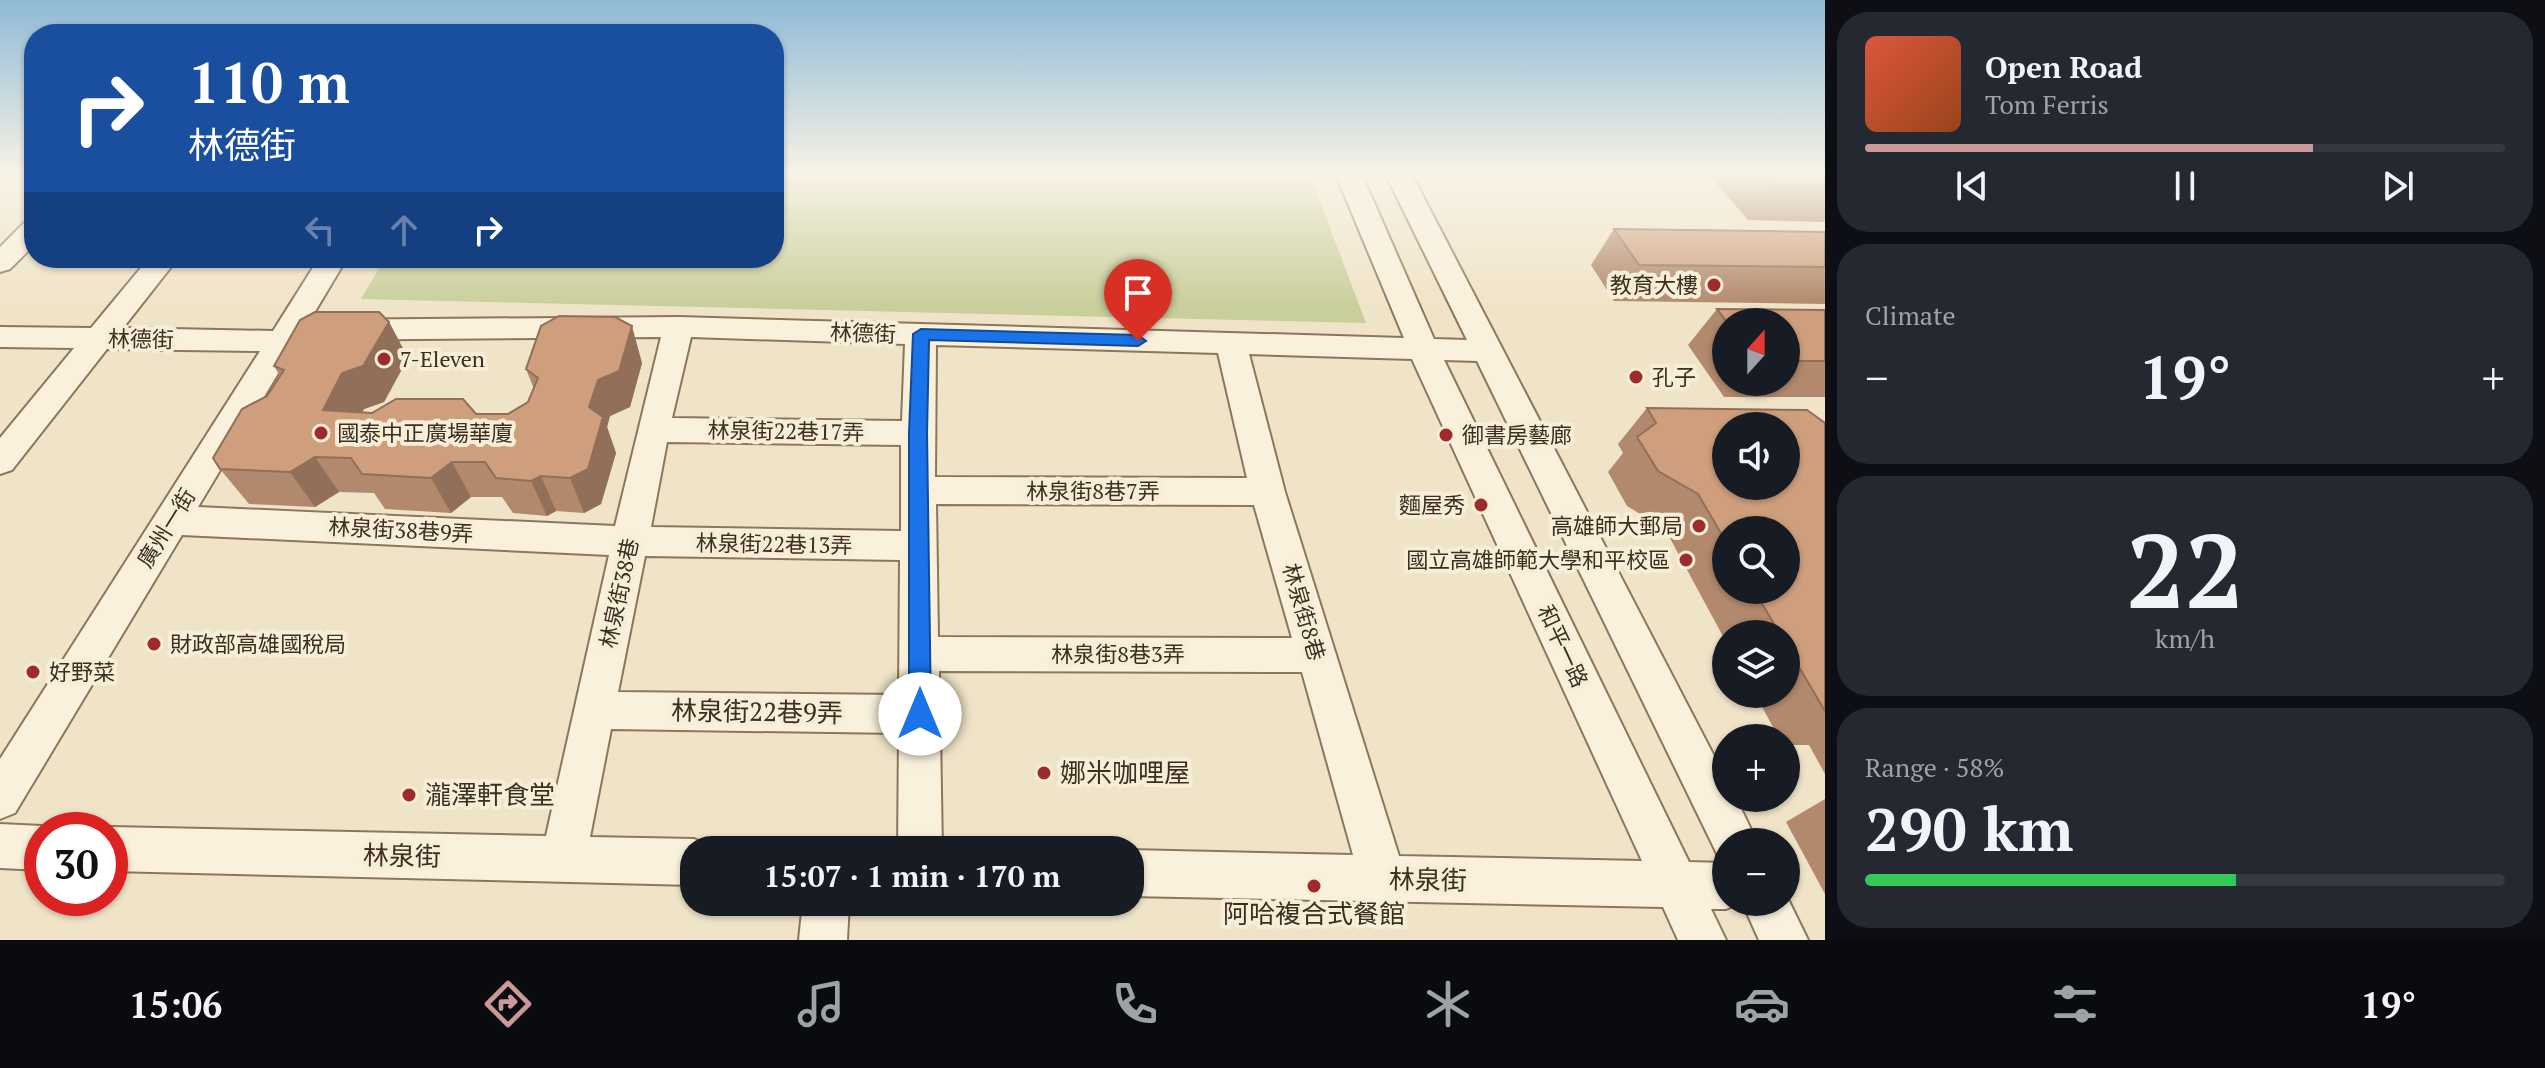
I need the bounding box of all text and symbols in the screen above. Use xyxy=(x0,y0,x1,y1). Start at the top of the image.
text: 110 m xyxy=(188,45,350,119)
text: Open Road xyxy=(1985,47,2142,87)
icon: right xyxy=(56,56,160,160)
text: Tom Ferris xyxy=(1985,87,2109,121)
text: 林德街 xyxy=(188,121,296,168)
icon: previous xyxy=(1950,164,1994,208)
icon: pause xyxy=(2163,164,2207,208)
icon: next xyxy=(2376,164,2420,208)
icon: left xyxy=(298,208,342,252)
icon: ahead xyxy=(382,208,426,252)
icon: right xyxy=(466,208,510,252)
pin xyxy=(1104,259,1172,341)
place label: 教育大樓 xyxy=(1610,270,1698,299)
icon: arrive xyxy=(1116,271,1160,315)
marker: 教育大樓 xyxy=(1705,276,1723,294)
text: Climate xyxy=(1865,298,1956,332)
north arrow xyxy=(1712,308,1800,396)
map controls xyxy=(1712,308,1800,916)
street label: 林德街 xyxy=(830,317,897,348)
street label: 林德街 xyxy=(108,323,174,354)
text: 19° xyxy=(2139,337,2231,416)
place label: 7-Eleven xyxy=(400,344,485,373)
text: − xyxy=(1865,348,1888,407)
text: + xyxy=(2482,348,2505,407)
marker: 7-Eleven xyxy=(375,350,393,368)
place label: 孔子 xyxy=(1652,362,1696,391)
marker: 孔子 xyxy=(1627,368,1645,386)
button: sound xyxy=(1712,412,1800,500)
street label: 林泉街22巷17弄 xyxy=(707,415,865,446)
place label: 國泰中正廣場華廈 xyxy=(337,418,513,447)
place label: 御書房藝廊 xyxy=(1462,420,1572,449)
marker: 國泰中正廣場華廈 xyxy=(312,424,330,442)
marker: 御書房藝廊 xyxy=(1437,426,1455,444)
street label: 林泉街8巷7弄 xyxy=(1026,476,1160,505)
street label: 廣州一街 xyxy=(130,483,201,573)
place label: 麵屋秀 xyxy=(1399,490,1465,519)
marker: 麵屋秀 xyxy=(1472,496,1490,514)
text: 22 xyxy=(2126,500,2244,638)
street label: 林泉街38巷9弄 xyxy=(328,511,474,548)
place label: 高雄師大郵局 xyxy=(1551,511,1683,540)
button: search xyxy=(1712,516,1800,604)
marker: 高雄師大郵局 xyxy=(1690,517,1708,535)
street label: 林泉街22巷13弄 xyxy=(695,528,853,559)
street label: 林泉街38巷 xyxy=(593,535,644,650)
place label: 國立高雄師範大學和平校區 xyxy=(1406,545,1670,574)
marker: 國立高雄師範大學和平校區 xyxy=(1677,551,1695,569)
street label: 林泉街8巷 xyxy=(1277,560,1332,664)
street label: 和平一路 xyxy=(1532,600,1595,692)
button: layers xyxy=(1712,620,1800,708)
text: km/h xyxy=(2155,621,2215,655)
place label: 財政部高雄國稅局 xyxy=(170,629,346,658)
marker: 財政部高雄國稅局 xyxy=(145,635,163,653)
street label: 林泉街8巷3弄 xyxy=(1051,639,1185,668)
place label: 好野菜 xyxy=(49,657,115,686)
marker: 好野菜 xyxy=(24,663,42,681)
position arrow xyxy=(878,672,962,756)
street label: 林泉街22巷9弄 xyxy=(671,693,843,729)
button: + xyxy=(1712,724,1800,812)
text: Range · 58% xyxy=(1865,750,2004,784)
place label: 娜米咖哩屋 xyxy=(1060,755,1190,789)
marker: 娜米咖哩屋 xyxy=(1035,764,1053,782)
place label: 瀧澤軒食堂 xyxy=(425,777,555,811)
marker: 瀧澤軒食堂 xyxy=(400,786,418,804)
text: 290 km xyxy=(1865,789,2073,868)
speed limit sign: 30 xyxy=(24,812,128,916)
button: − xyxy=(1712,828,1800,916)
street label: 林泉街 xyxy=(363,837,441,873)
text: 15:07 · 1 min · 170 m xyxy=(764,856,1060,896)
street label: 林泉街 xyxy=(1389,861,1467,897)
marker: 阿哈複合式餐館 xyxy=(1305,877,1323,895)
place label: 阿哈複合式餐館 xyxy=(1223,896,1405,930)
icon: directions xyxy=(480,976,536,1032)
icon: music xyxy=(793,976,849,1032)
icon: phone xyxy=(1107,976,1163,1032)
icon: climate xyxy=(1420,976,1476,1032)
icon: car xyxy=(1734,976,1790,1032)
icon: filters xyxy=(2047,976,2103,1032)
text: 15:06 xyxy=(129,981,222,1028)
text: 19° xyxy=(2361,981,2416,1028)

